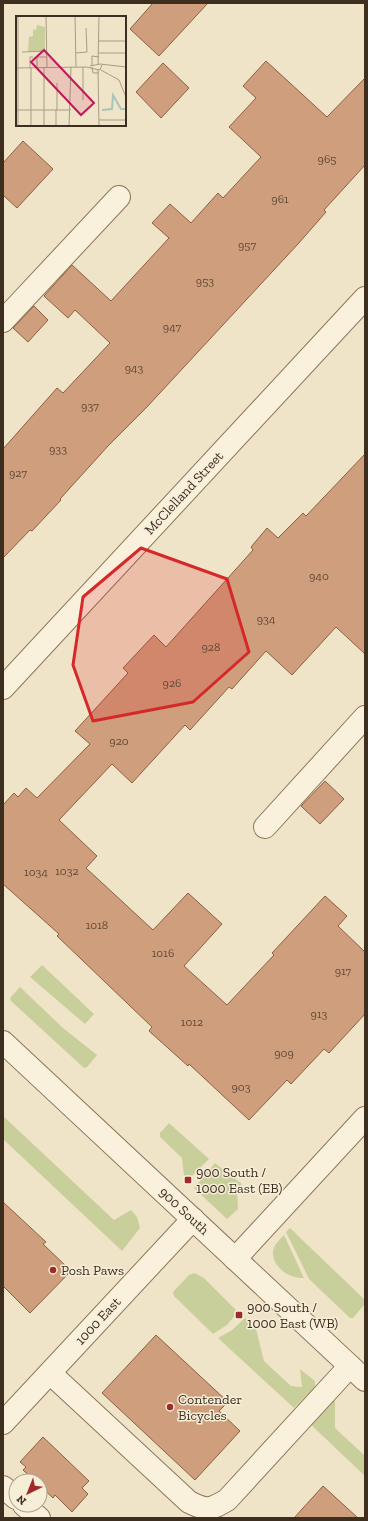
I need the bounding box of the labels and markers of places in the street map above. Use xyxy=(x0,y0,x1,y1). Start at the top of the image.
place label: 900 South / 1000 East (EB) xyxy=(196,1164,282,1197)
marker: 900 South / 1000 East (EB) xyxy=(183,1175,193,1185)
place label: Posh Paws xyxy=(61,1262,124,1279)
marker: Posh Paws xyxy=(48,1265,58,1275)
place label: 900 South / 1000 East (WB) xyxy=(247,1299,338,1332)
marker: 900 South / 1000 East (WB) xyxy=(234,1310,244,1320)
place label: Contender Bicycles xyxy=(178,1391,242,1424)
marker: Contender Bicycles xyxy=(165,1402,175,1412)

